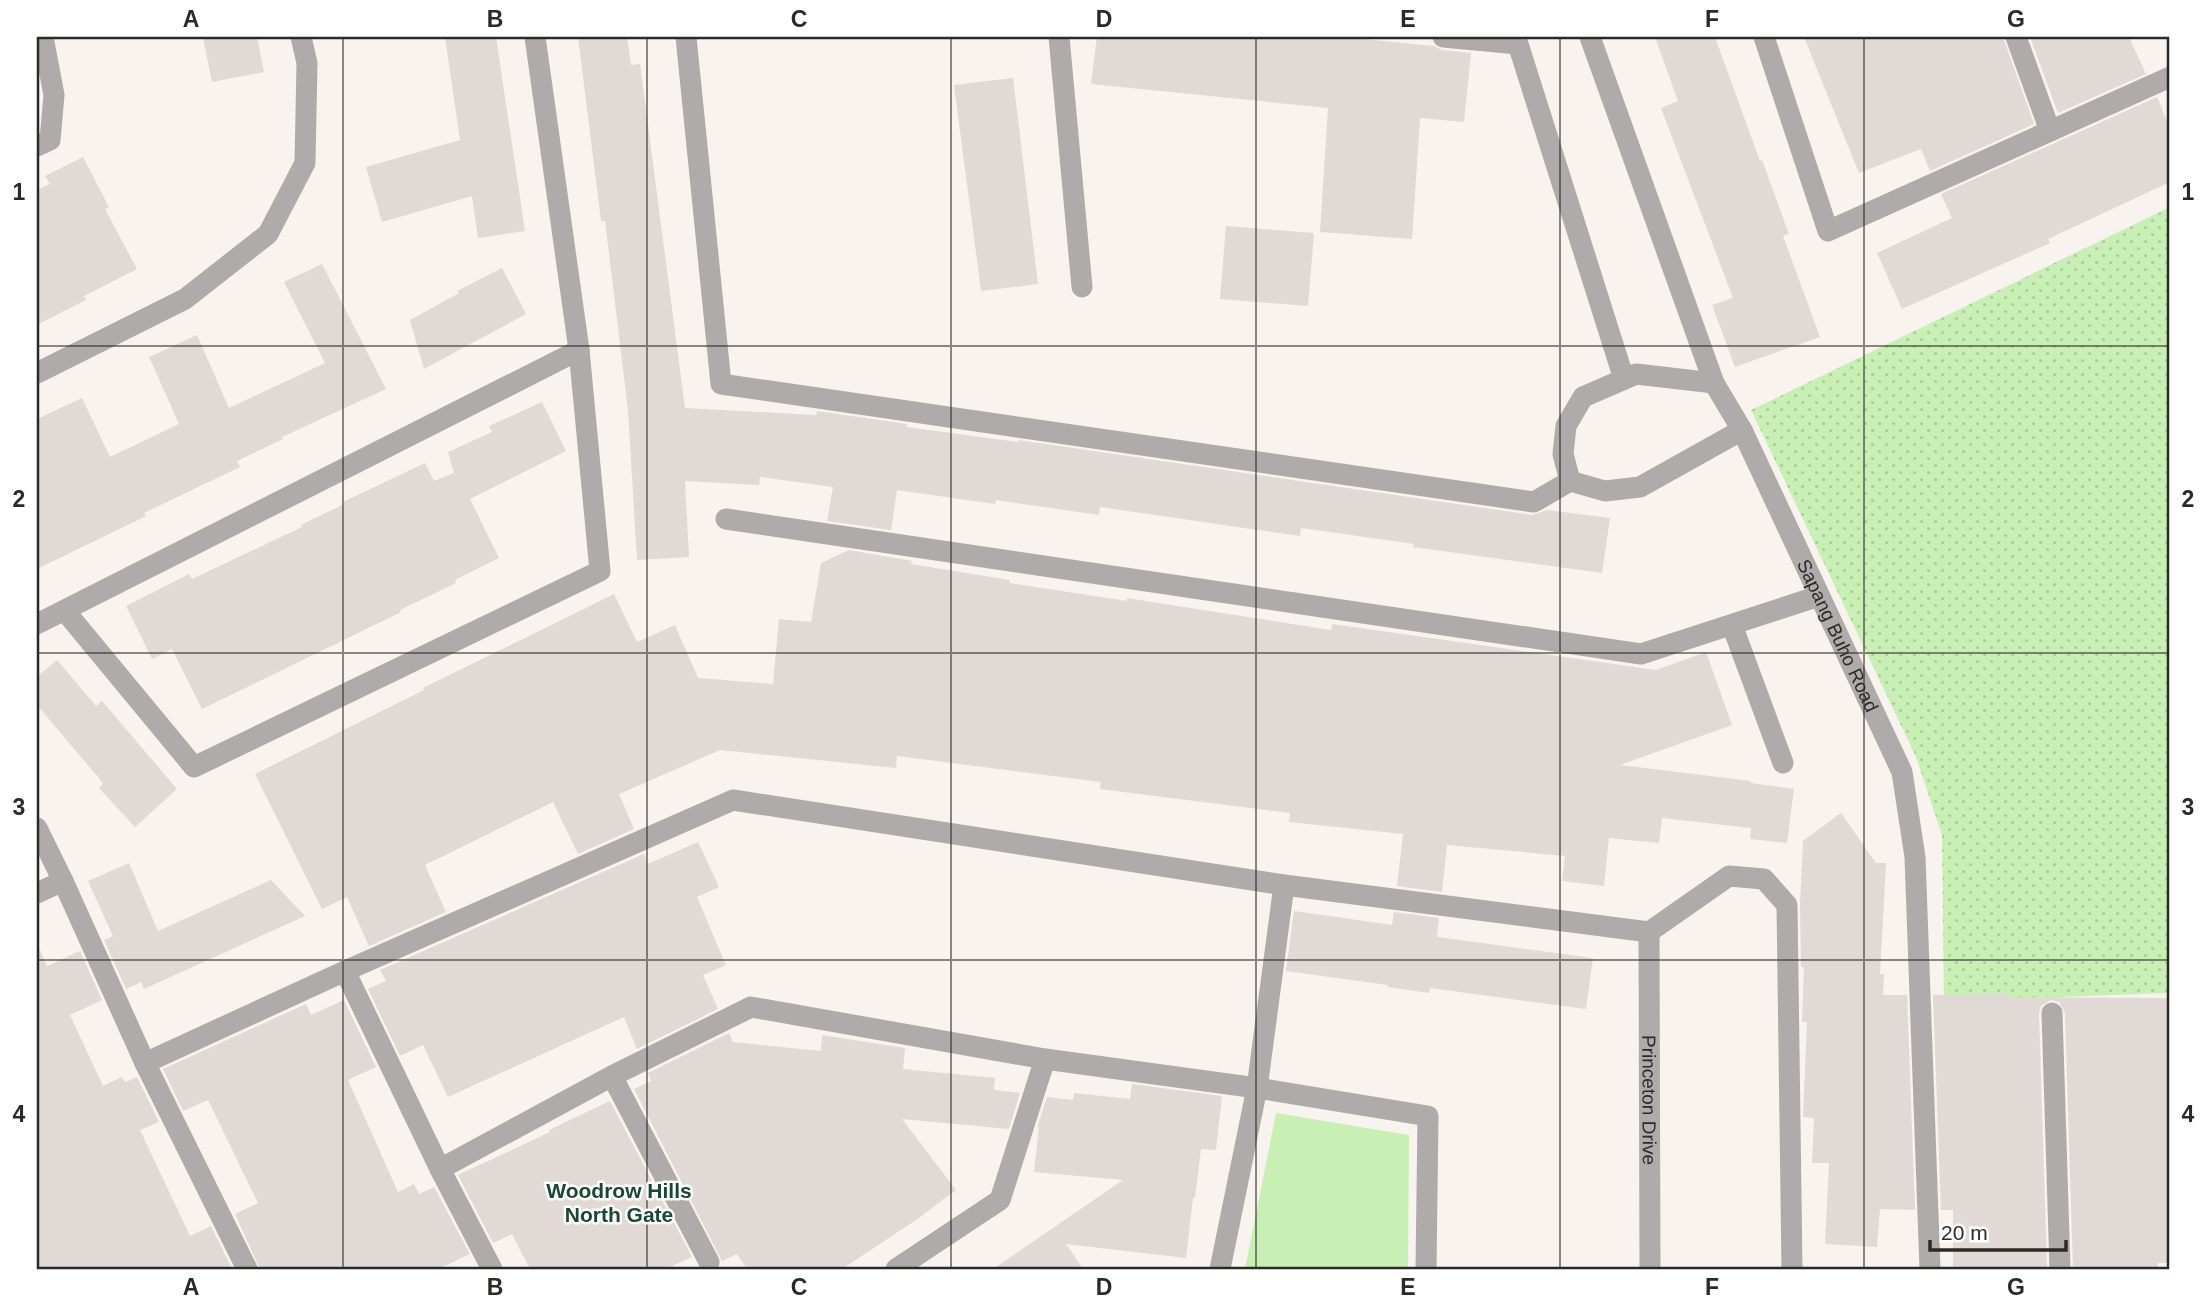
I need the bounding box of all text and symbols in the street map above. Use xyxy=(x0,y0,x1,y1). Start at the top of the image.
text: A xyxy=(183,6,199,32)
text: B xyxy=(487,6,503,32)
text: C xyxy=(791,6,807,32)
text: D xyxy=(1096,6,1112,32)
text: E xyxy=(1400,6,1416,32)
text: F xyxy=(1705,6,1719,32)
text: G xyxy=(2007,6,2025,32)
text: 1 xyxy=(13,179,26,205)
text: 1 xyxy=(2182,179,2195,205)
text: 2 xyxy=(13,486,25,512)
text: 2 xyxy=(2182,486,2194,512)
street label: Sapang Buho Road xyxy=(1793,556,1883,715)
text: 3 xyxy=(13,794,25,820)
text: 3 xyxy=(2182,794,2194,820)
street label: Princeton Drive xyxy=(1639,1035,1660,1165)
text: 4 xyxy=(13,1101,26,1127)
text: 4 xyxy=(2182,1101,2195,1127)
district label: Woodrow Hills North Gate xyxy=(546,1179,692,1226)
scale bar xyxy=(1930,1208,2067,1252)
text: 20 m xyxy=(1941,1221,1988,1244)
text: A xyxy=(183,1274,199,1300)
text: B xyxy=(487,1274,503,1300)
text: C xyxy=(791,1274,807,1300)
text: D xyxy=(1096,1274,1112,1300)
text: E xyxy=(1400,1274,1416,1300)
text: F xyxy=(1705,1274,1719,1300)
text: G xyxy=(2007,1274,2025,1300)

